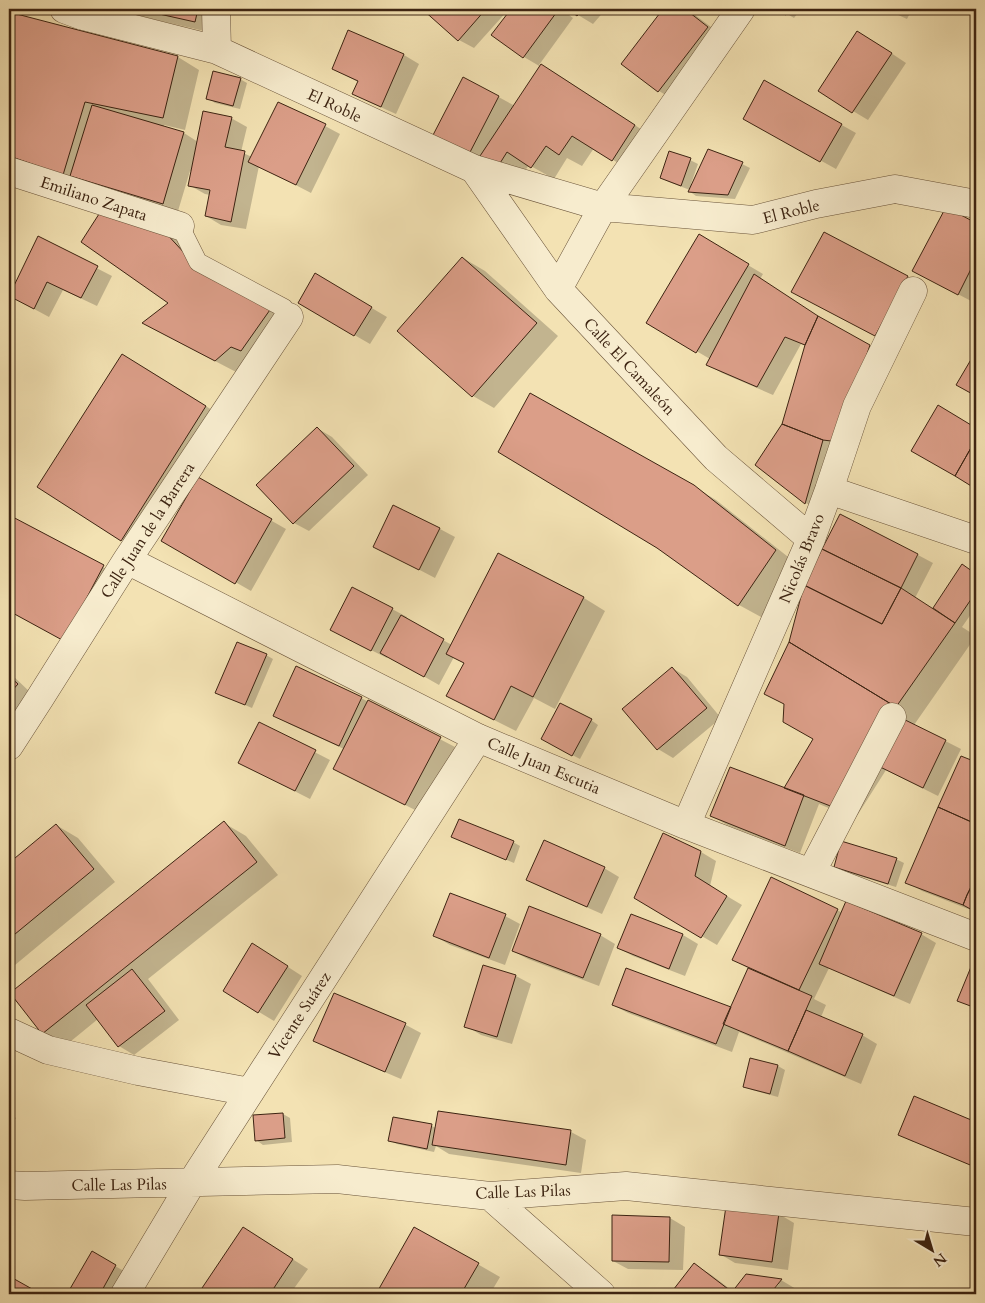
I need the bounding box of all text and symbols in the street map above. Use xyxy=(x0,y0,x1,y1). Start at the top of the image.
street label: El Roble xyxy=(304,84,365,128)
street label: Emiliano Zapata xyxy=(37,171,150,227)
street label: El Roble xyxy=(760,194,822,230)
street label: Calle El Camaleón xyxy=(578,313,680,420)
street label: Calle Juan de la Barrera xyxy=(96,458,200,603)
street label: Nicolás Bravo xyxy=(774,510,830,607)
street label: Calle Juan Escutia xyxy=(484,732,604,800)
street label: Vicente Suárez xyxy=(263,967,336,1064)
street label: Calle Las Pilas xyxy=(71,1173,167,1197)
street label: Calle Las Pilas xyxy=(475,1179,571,1205)
north arrow xyxy=(908,1226,958,1276)
text: N xyxy=(929,1249,950,1271)

